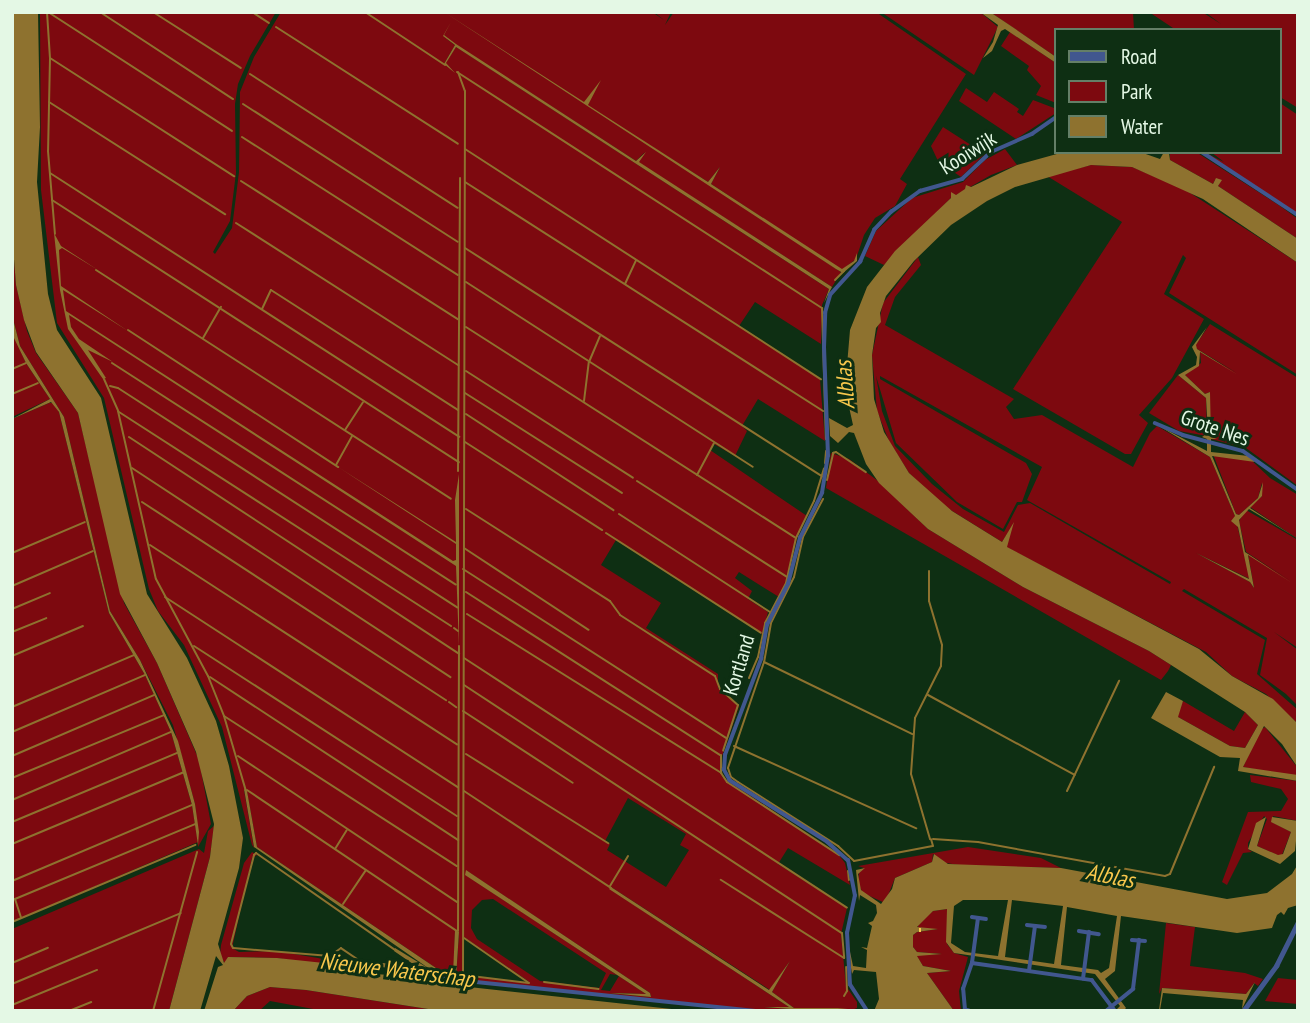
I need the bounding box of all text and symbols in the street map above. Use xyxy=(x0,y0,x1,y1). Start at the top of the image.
legend xyxy=(1054,28,1282,154)
text: Road xyxy=(1121,43,1157,70)
text: Park xyxy=(1121,78,1152,105)
text: Water xyxy=(1121,113,1163,140)
street label: Kooiwijk xyxy=(935,126,1001,180)
water label: Alblas xyxy=(830,360,860,410)
street label: Grote Nes xyxy=(1177,405,1253,451)
street label: Kortland xyxy=(718,632,760,698)
water label: Alblas xyxy=(1084,858,1136,894)
water label: Nieuwe Waterschap xyxy=(318,947,476,993)

